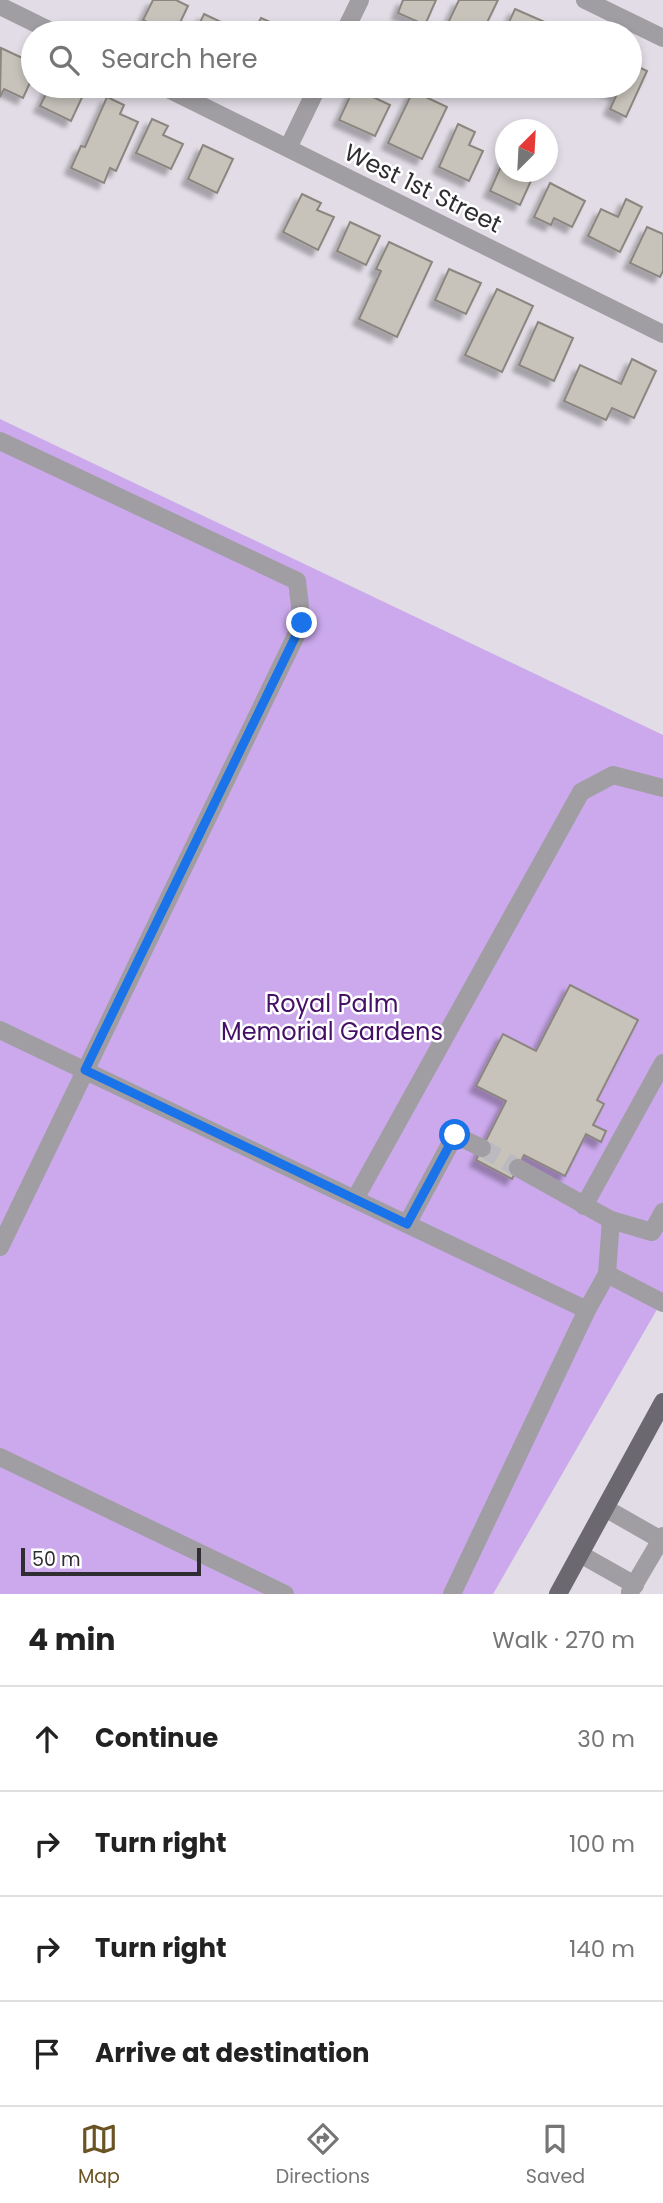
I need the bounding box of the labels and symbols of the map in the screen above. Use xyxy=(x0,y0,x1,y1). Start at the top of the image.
north arrow xyxy=(495,119,558,182)
street label: West 1st Street xyxy=(339,136,507,240)
route end xyxy=(286,607,317,638)
park label: Royal Palm Memorial Gardens xyxy=(221,987,443,1048)
route start xyxy=(439,1119,470,1150)
scale bar xyxy=(21,1545,201,1577)

